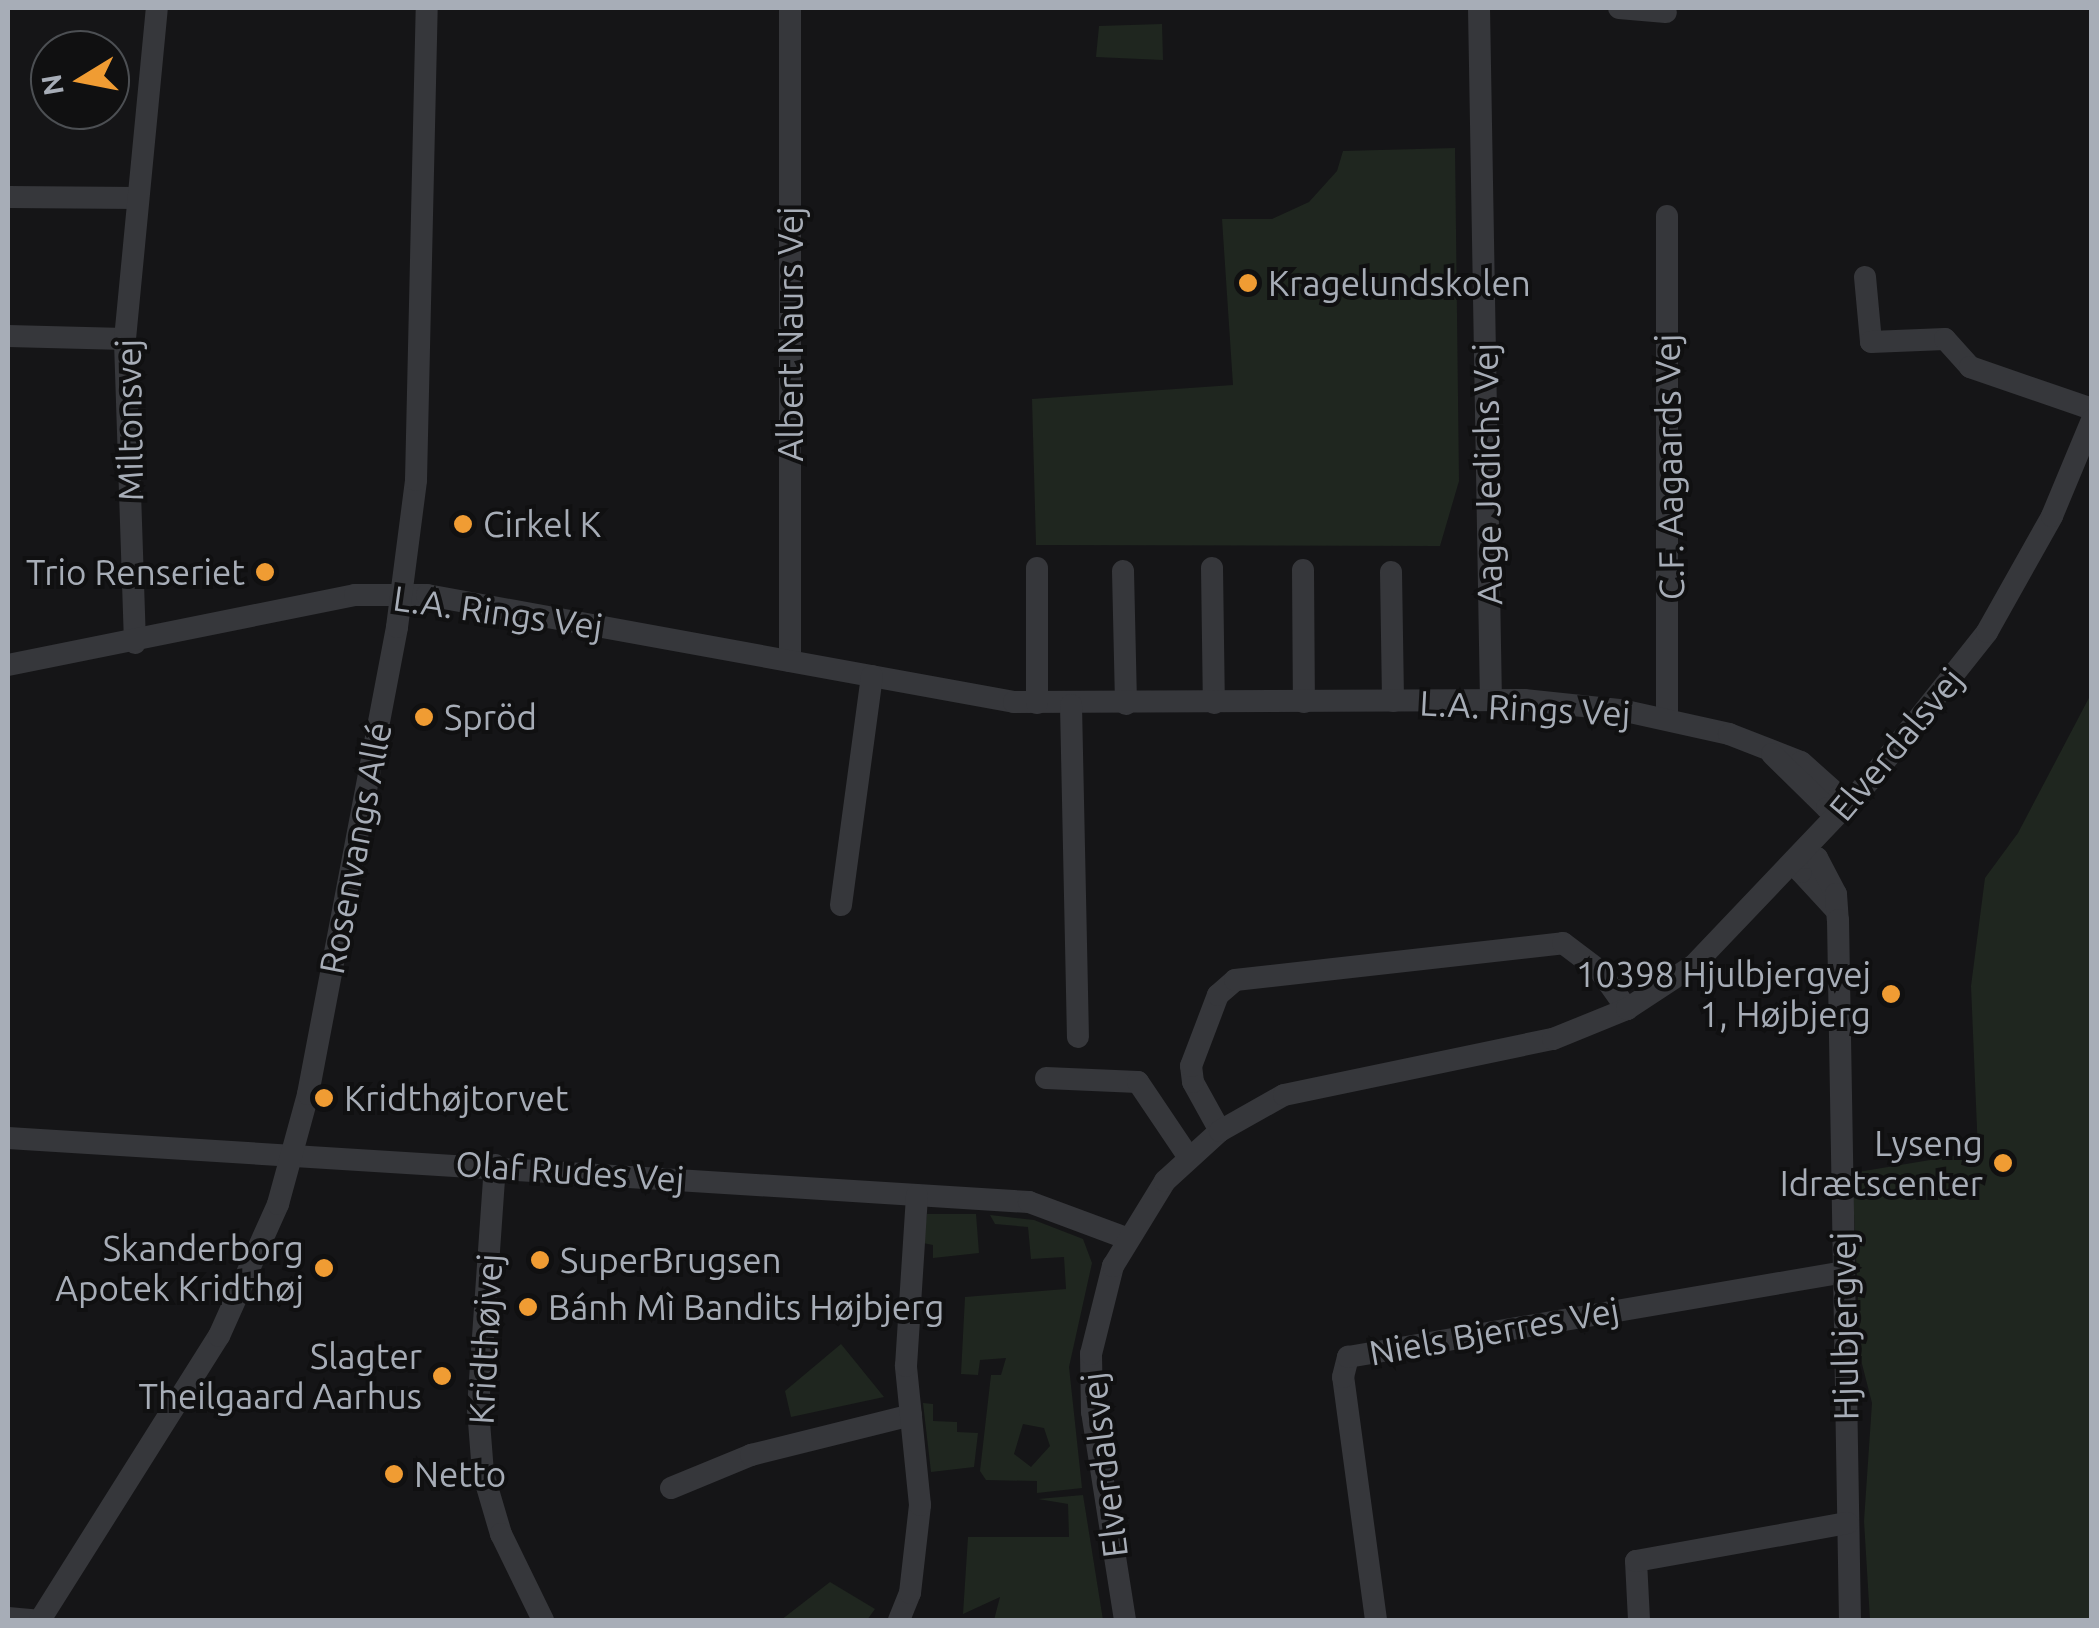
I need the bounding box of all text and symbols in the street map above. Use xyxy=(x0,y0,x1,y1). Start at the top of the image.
north arrow xyxy=(30,30,130,130)
text: N xyxy=(35,72,69,98)
street label: Albert Naurs Vej xyxy=(769,207,811,461)
place label: Kragelundskolen xyxy=(1268,262,1531,304)
marker: Kragelundskolen xyxy=(1237,272,1259,294)
street label: C.F. Aagaards Vej xyxy=(1646,333,1692,601)
street label: Miltonsvej xyxy=(107,339,151,501)
street label: Aage Jedichs Vej xyxy=(1464,343,1510,605)
place label: Cirkel K xyxy=(483,503,601,545)
marker: Cirkel K xyxy=(452,513,474,535)
place label: Trio Renseriet xyxy=(26,551,245,593)
marker: Trio Renseriet xyxy=(254,561,276,583)
street label: L.A. Rings Vej xyxy=(391,577,605,647)
street label: Elverdalsvej xyxy=(1820,659,1972,829)
street label: L.A. Rings Vej xyxy=(1419,682,1631,734)
place label: Spröd xyxy=(444,696,537,738)
marker: Spröd xyxy=(413,706,435,728)
street label: Rosenvangs Allé xyxy=(310,719,400,977)
place label: 10398 Hjulbjergvej 1, Højbjerg xyxy=(1576,953,1871,1035)
marker: 10398 Hjulbjergvej 1, Højbjerg xyxy=(1880,983,1902,1005)
place label: Kridthøjtorvet xyxy=(344,1077,569,1119)
marker: Kridthøjtorvet xyxy=(313,1087,335,1109)
place label: Lyseng Idrætscenter xyxy=(1780,1122,1983,1204)
street label: Olaf Rudes Vej xyxy=(454,1142,686,1200)
marker: Lyseng Idrætscenter xyxy=(1992,1152,2014,1174)
place label: Skanderborg Apotek Kridthøj xyxy=(55,1227,304,1309)
street label: Hjulbjergvej xyxy=(1821,1231,1867,1421)
place label: SuperBrugsen xyxy=(560,1239,781,1281)
marker: SuperBrugsen xyxy=(529,1249,551,1271)
street label: Kridthøjvej xyxy=(460,1252,510,1426)
marker: Skanderborg Apotek Kridthøj xyxy=(313,1257,335,1279)
place label: Bánh Mì Bandits Højbjerg xyxy=(548,1286,944,1328)
street label: Niels Bjerres Vej xyxy=(1366,1288,1622,1374)
marker: Bánh Mì Bandits Højbjerg xyxy=(517,1296,539,1318)
place label: Slagter Theilgaard Aarhus xyxy=(139,1335,422,1417)
marker: Slagter Theilgaard Aarhus xyxy=(431,1365,453,1387)
street label: Elverdalsvej xyxy=(1072,1370,1136,1560)
place label: Netto xyxy=(414,1453,506,1495)
marker: Netto xyxy=(383,1463,405,1485)

